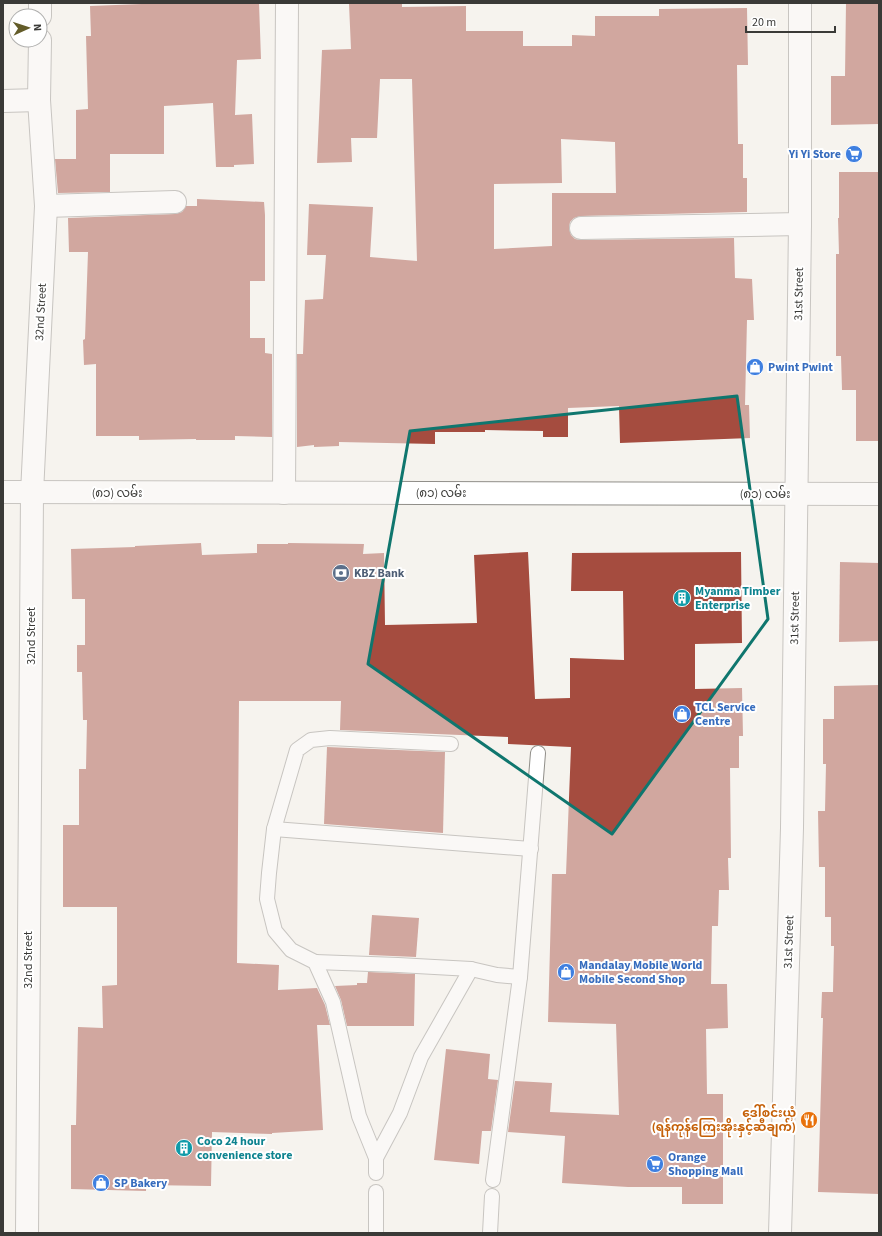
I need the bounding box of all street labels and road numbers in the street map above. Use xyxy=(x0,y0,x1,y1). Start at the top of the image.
street label: 31st Street xyxy=(790,267,808,321)
street label: 32nd Street xyxy=(31,283,51,341)
street label: (၈၁) လမ်း xyxy=(92,484,142,502)
street label: (၈၁) လမ်း xyxy=(416,484,466,502)
street label: (၈၁) လမ်း xyxy=(740,485,790,503)
street label: 31st Street xyxy=(786,591,804,645)
street label: 32nd Street xyxy=(23,607,40,665)
street label: 31st Street xyxy=(780,915,798,969)
street label: 32nd Street xyxy=(20,931,37,989)

